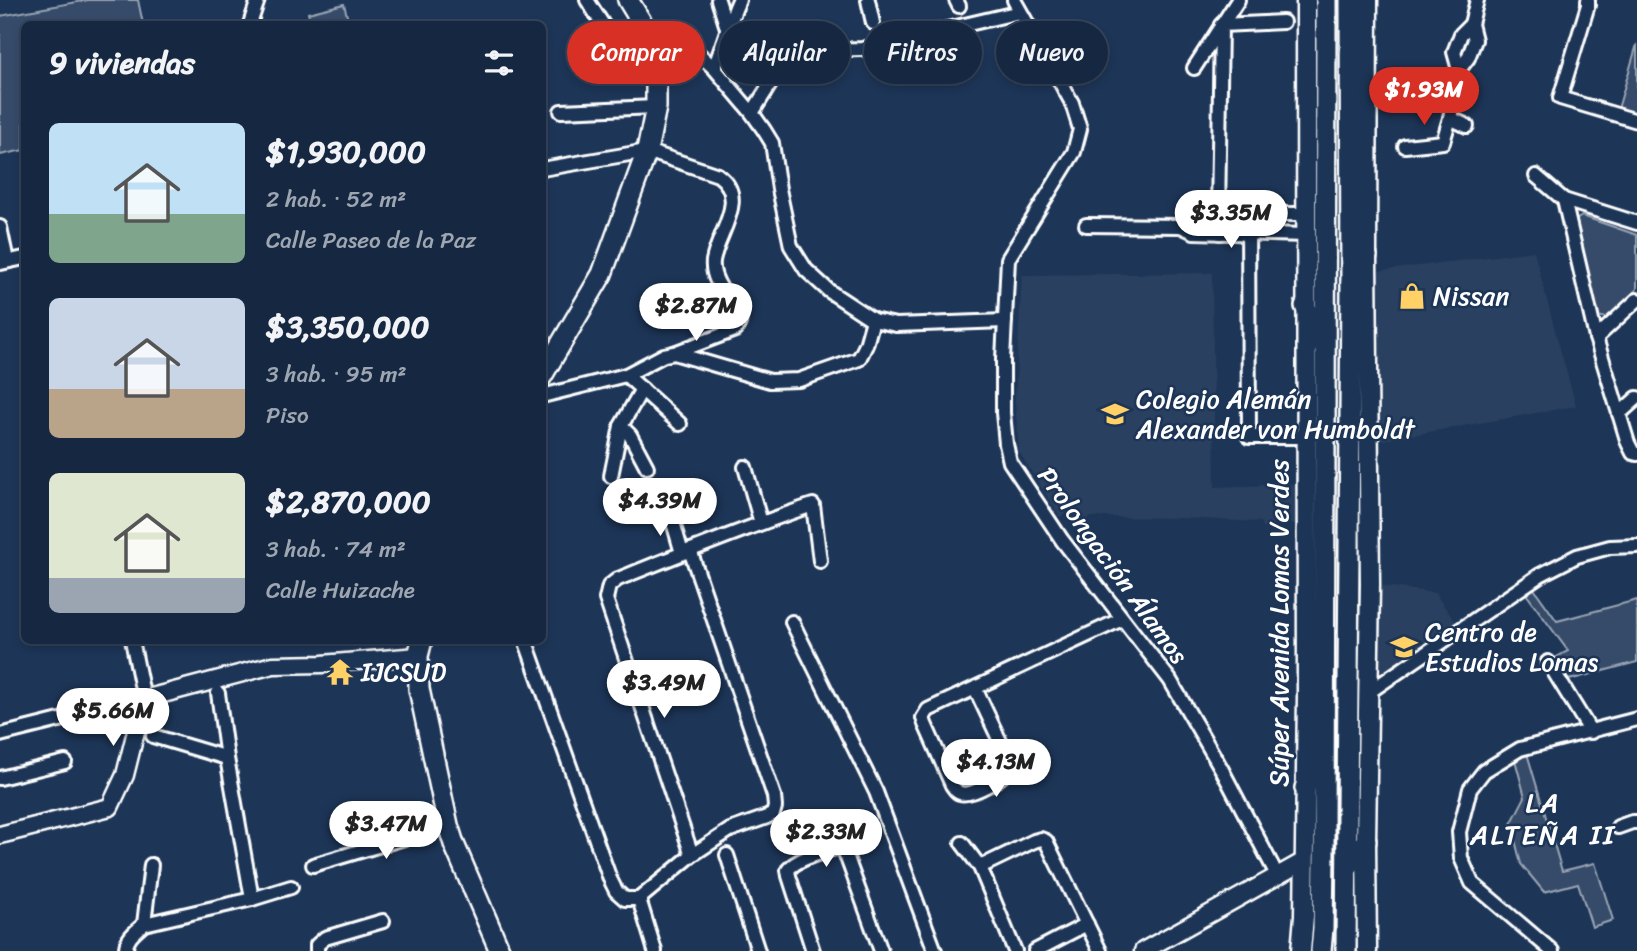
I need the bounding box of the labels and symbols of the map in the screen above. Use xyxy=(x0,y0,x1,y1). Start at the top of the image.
pin: $1.93M xyxy=(1367,68,1481,127)
pin: $3.35M xyxy=(1174,190,1288,250)
place label: Nissan xyxy=(1433,273,1509,319)
shop icon: Nissan xyxy=(1397,281,1427,311)
pin: $2.87M xyxy=(639,284,753,343)
place label: Colegio Alemán Alexander von Humboldt xyxy=(1135,376,1416,452)
school or university icon: Colegio Alemán Alexander von Humboldt xyxy=(1100,399,1130,429)
street label: Prolongación Álamos xyxy=(1025,456,1201,674)
street label: Súper Avenida Lomas Verdes xyxy=(1256,458,1302,787)
pin: $4.39M xyxy=(603,478,717,538)
place label: Centro de Estudios Lomas xyxy=(1425,609,1598,685)
school or university icon: Centro de Estudios Lomas xyxy=(1389,632,1419,662)
place label: IJCSUD xyxy=(360,649,447,695)
temple icon: IJCSUD xyxy=(325,657,355,687)
pin: $3.49M xyxy=(607,660,721,720)
pin: $5.66M xyxy=(56,688,170,748)
pin: $4.13M xyxy=(939,740,1053,799)
district label: LA ALTEÑA II xyxy=(1469,778,1616,859)
pin: $3.47M xyxy=(329,802,443,861)
pin: $2.33M xyxy=(769,810,883,869)

